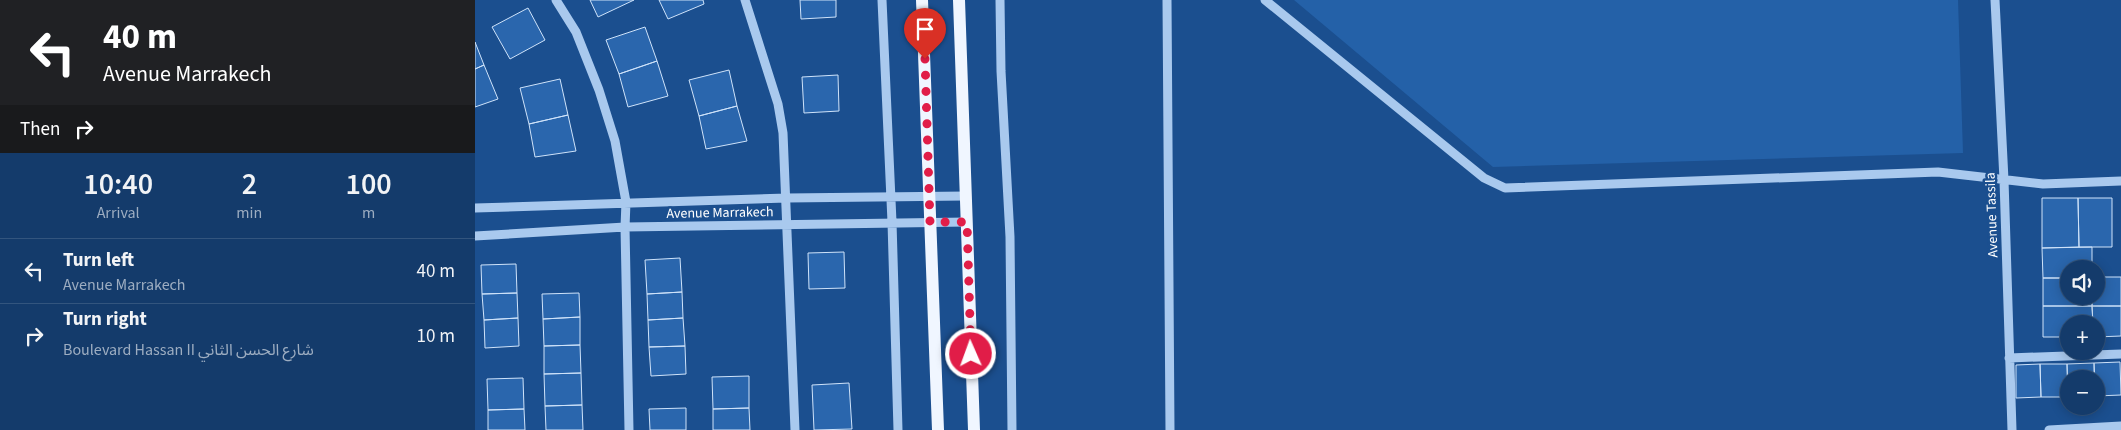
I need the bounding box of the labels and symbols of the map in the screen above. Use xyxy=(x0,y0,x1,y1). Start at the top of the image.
pin xyxy=(904,8,946,59)
street label: Avenue Tassila xyxy=(1981,172,2003,258)
street label: Avenue Marrakech xyxy=(666,202,774,224)
position arrow xyxy=(944,327,996,379)

